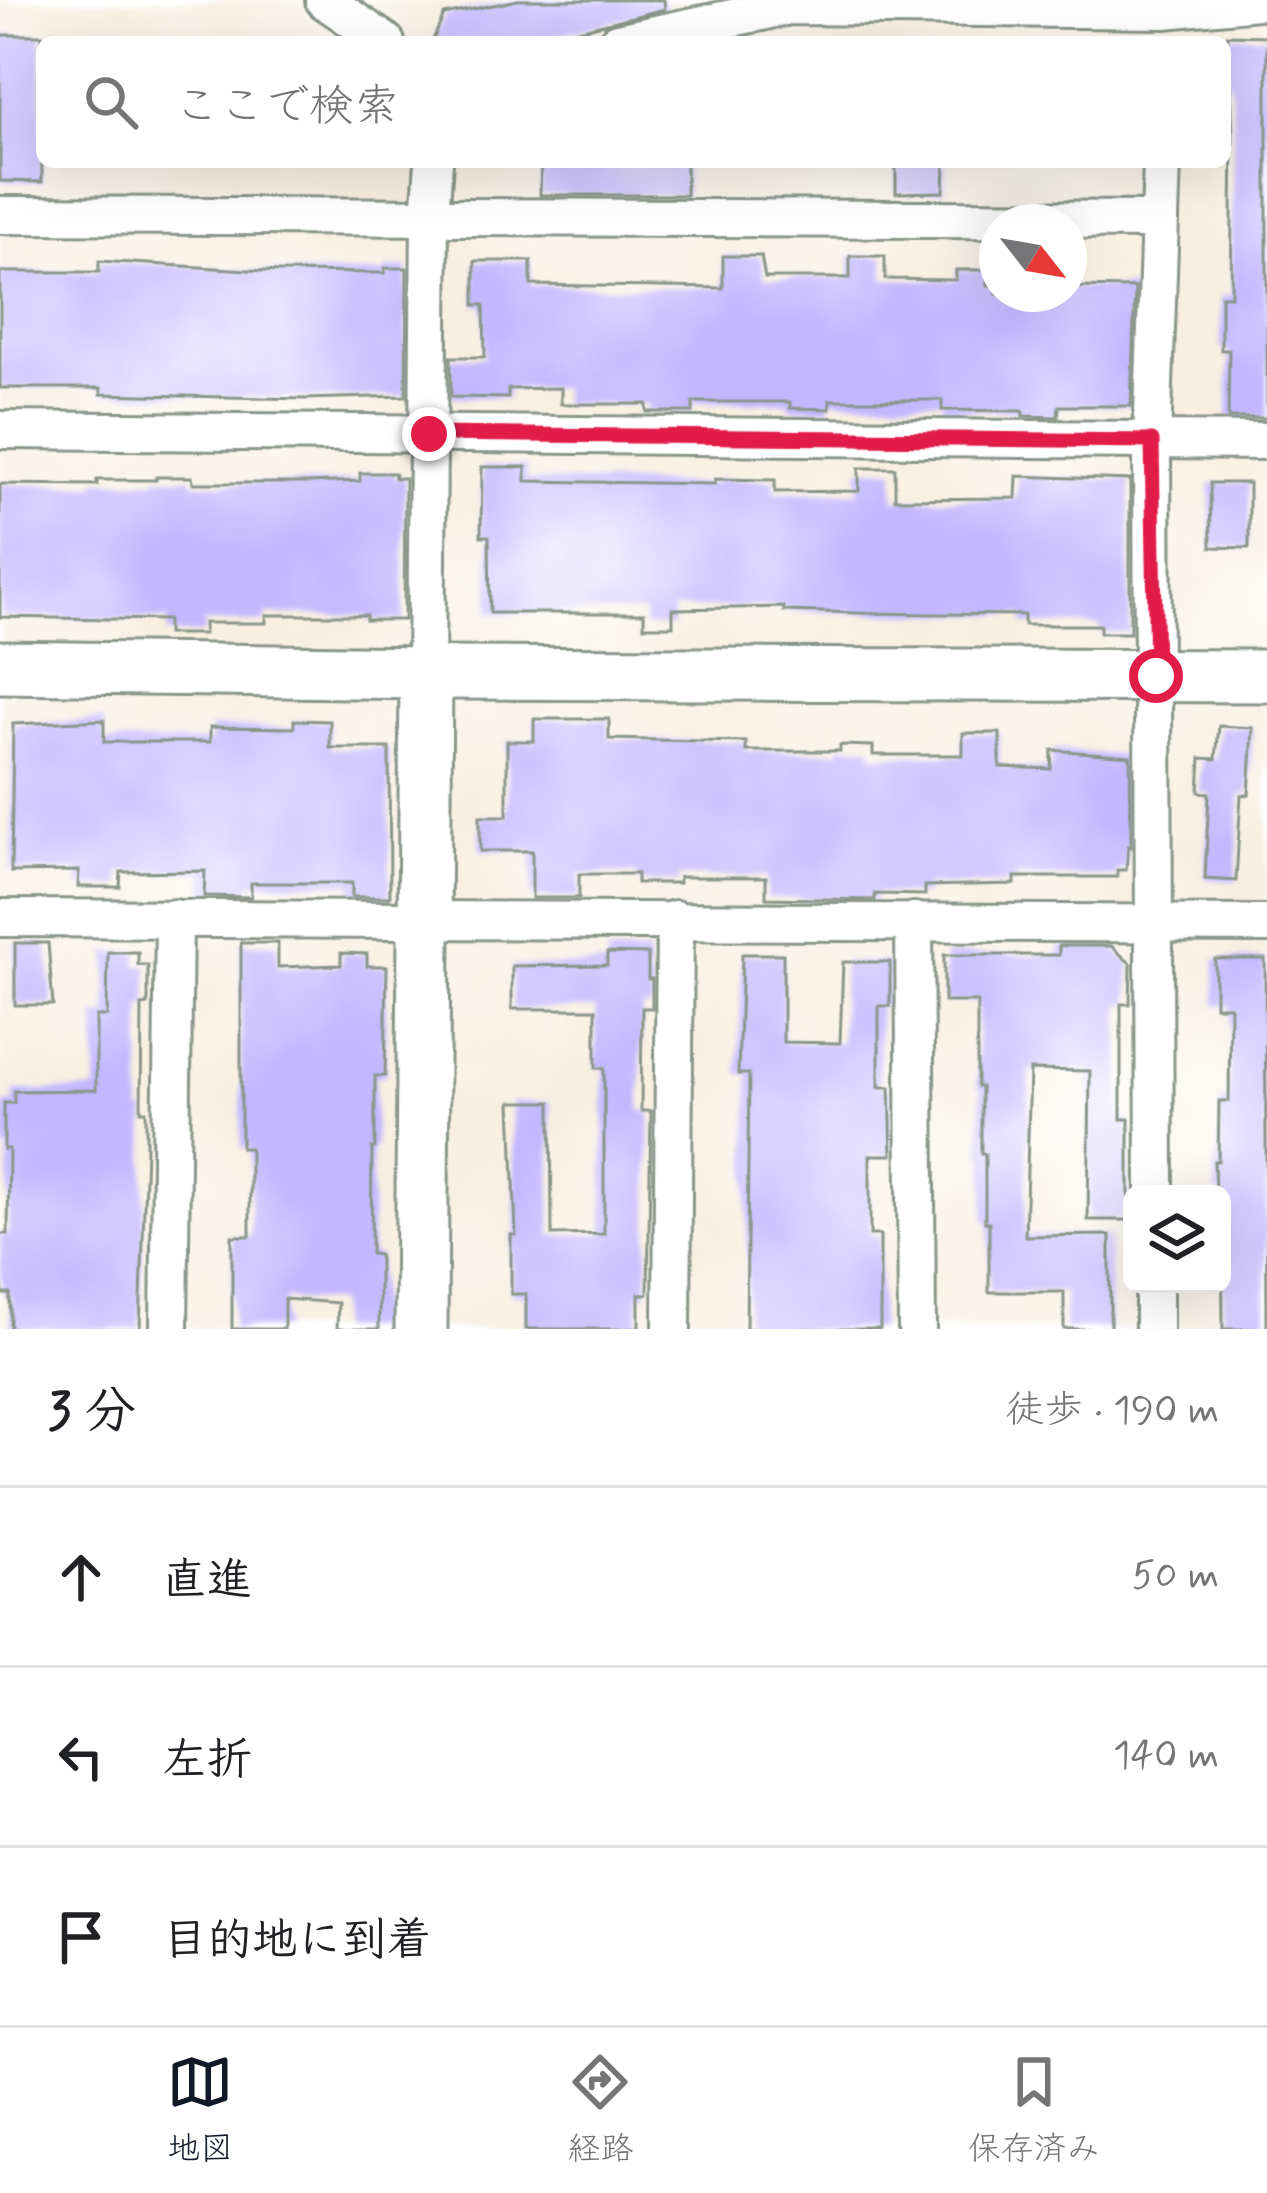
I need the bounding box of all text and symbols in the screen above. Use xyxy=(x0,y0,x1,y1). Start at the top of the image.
search box xyxy=(36,36,1231,168)
icon: search xyxy=(78,69,144,135)
text: ここで検索 xyxy=(174,78,399,137)
north arrow xyxy=(979,204,1087,312)
route end xyxy=(402,407,456,461)
route start xyxy=(1129,649,1183,703)
map controls xyxy=(1123,1185,1231,1293)
button: layers xyxy=(1123,1185,1231,1293)
text: 3 分 xyxy=(48,1380,136,1446)
text: 徒歩 · 190 m xyxy=(1005,1386,1219,1437)
icon: ahead xyxy=(48,1544,114,1610)
text: 50 m xyxy=(1132,1551,1219,1602)
text: 直進 xyxy=(162,1552,252,1611)
icon: left xyxy=(48,1724,114,1790)
text: 140 m xyxy=(1113,1731,1219,1782)
text: 左折 xyxy=(162,1732,252,1791)
icon: arrive xyxy=(48,1904,114,1970)
text: 目的地に到着 xyxy=(162,1912,432,1971)
tab: 地図 xyxy=(167,2049,233,2172)
tab: 経路 xyxy=(567,2049,633,2172)
tab: 保存済み xyxy=(968,2049,1100,2172)

